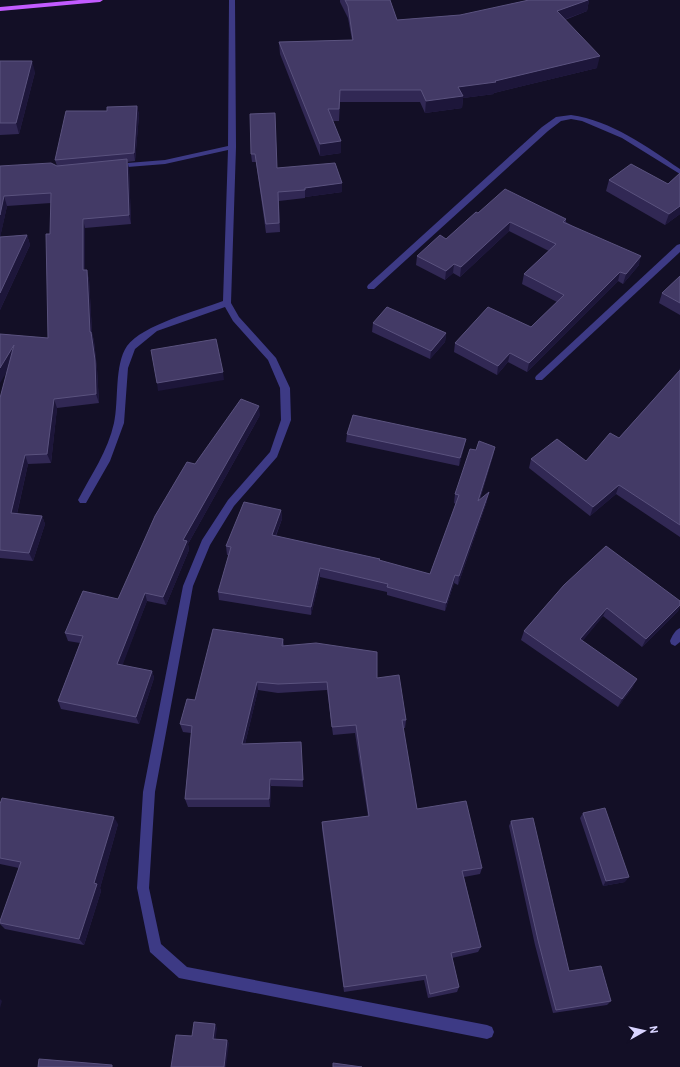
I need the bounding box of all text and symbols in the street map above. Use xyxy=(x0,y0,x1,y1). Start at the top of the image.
north arrow xyxy=(624,1011,664,1051)
text: N xyxy=(647,1025,661,1034)

